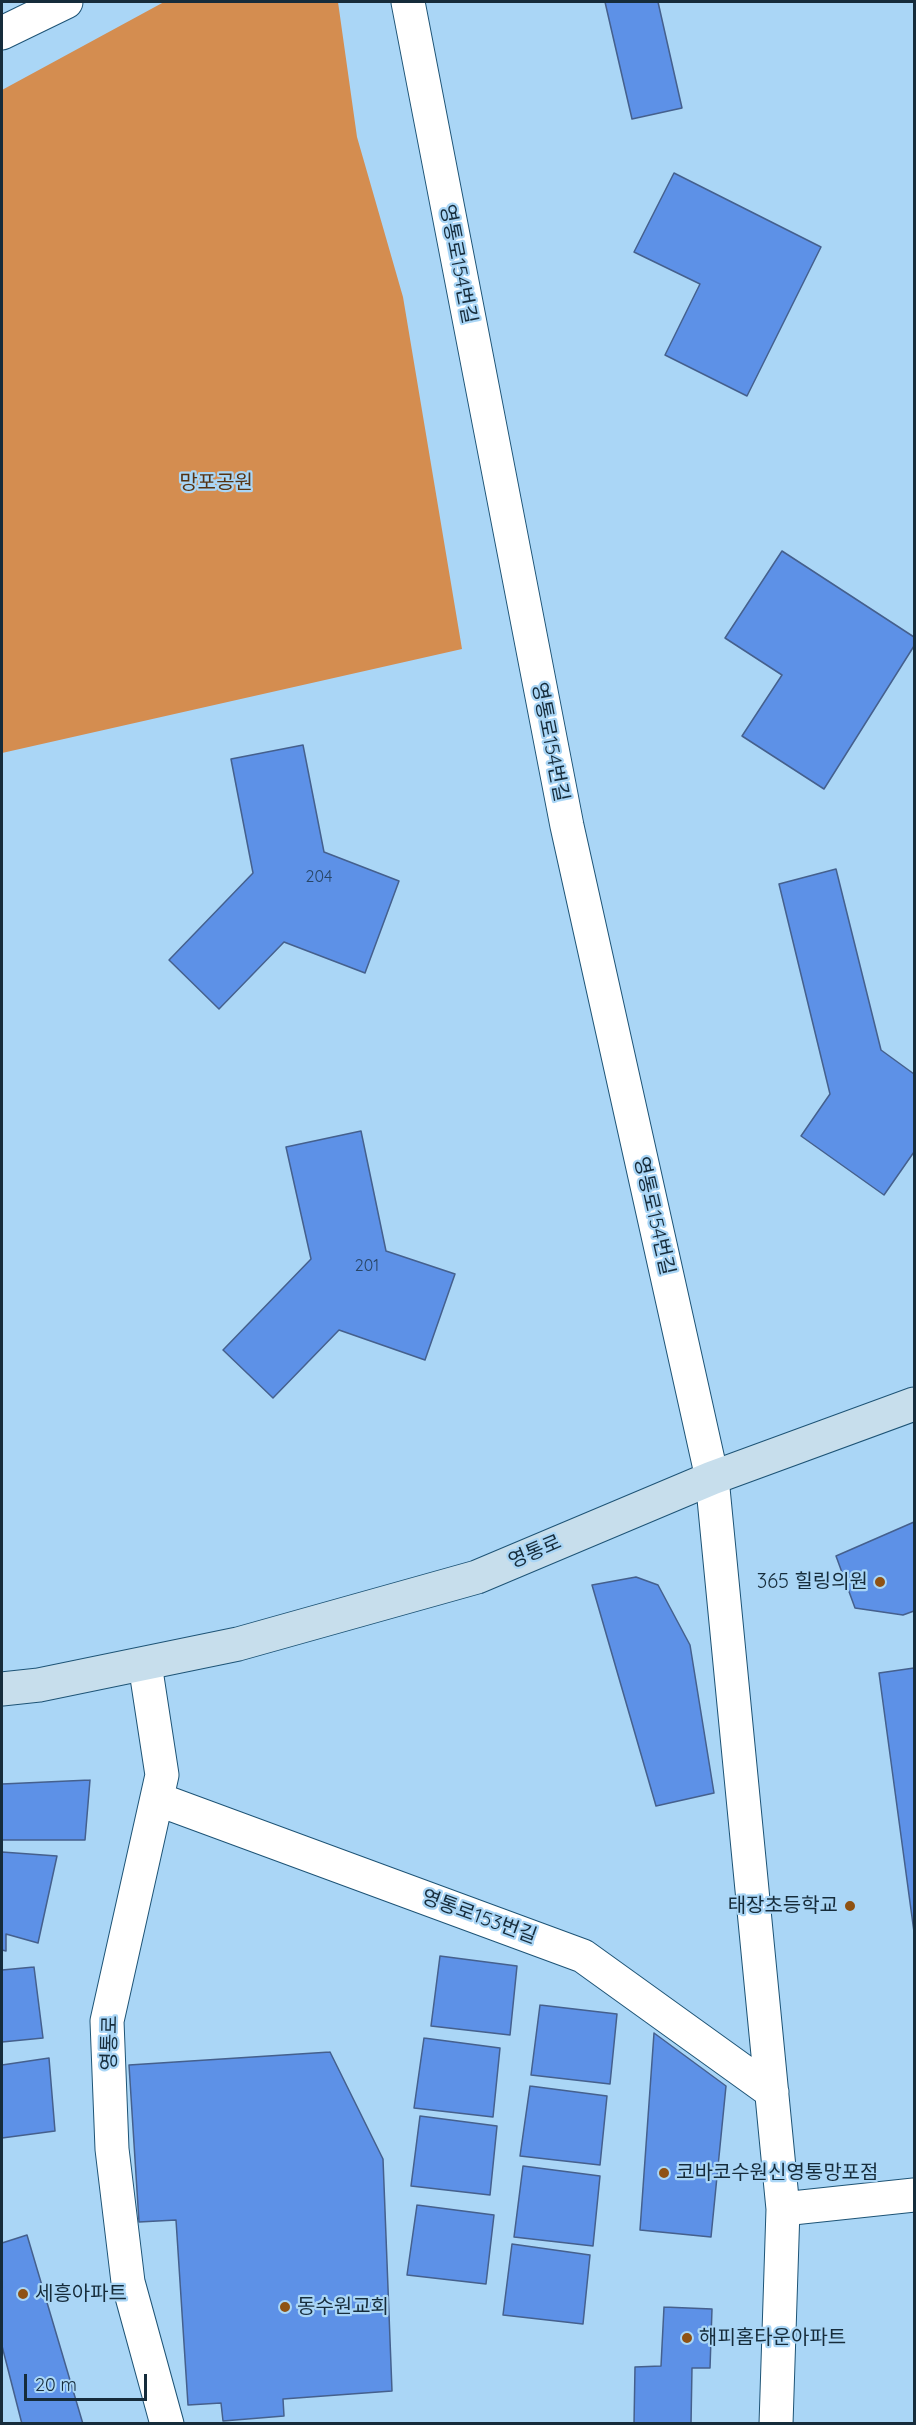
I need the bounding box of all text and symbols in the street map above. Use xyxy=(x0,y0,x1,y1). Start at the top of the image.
street label: 영통로154번길 xyxy=(435,202,481,326)
park label: 망포공원 xyxy=(179,471,253,495)
street label: 영통로154번길 xyxy=(527,680,573,804)
house number: 204 xyxy=(306,867,332,887)
street label: 영통로154번길 xyxy=(629,1154,679,1278)
house number: 201 xyxy=(355,1256,379,1276)
street label: 영통로 xyxy=(505,1530,565,1574)
place label: 365 힐링의원 xyxy=(757,1570,868,1594)
marker: 365 힐링의원 xyxy=(873,1575,887,1589)
street label: 영통로153번길 xyxy=(418,1885,540,1949)
place label: 태장초등학교 xyxy=(728,1894,838,1918)
marker: 태장초등학교 xyxy=(843,1899,857,1913)
street label: 영통로 xyxy=(98,2015,122,2071)
place label: 코바코수원신영통망포점 xyxy=(676,2161,878,2185)
marker: 코바코수원신영통망포점 xyxy=(657,2166,671,2180)
place label: 세흥아파트 xyxy=(35,2282,127,2306)
marker: 세흥아파트 xyxy=(16,2287,30,2301)
place label: 동수원교회 xyxy=(297,2295,389,2319)
marker: 동수원교회 xyxy=(278,2300,292,2314)
place label: 해피홈타운아파트 xyxy=(699,2326,846,2350)
marker: 해피홈타운아파트 xyxy=(680,2331,694,2345)
scale bar xyxy=(27,2362,150,2400)
text: 20 m xyxy=(35,2373,77,2396)

